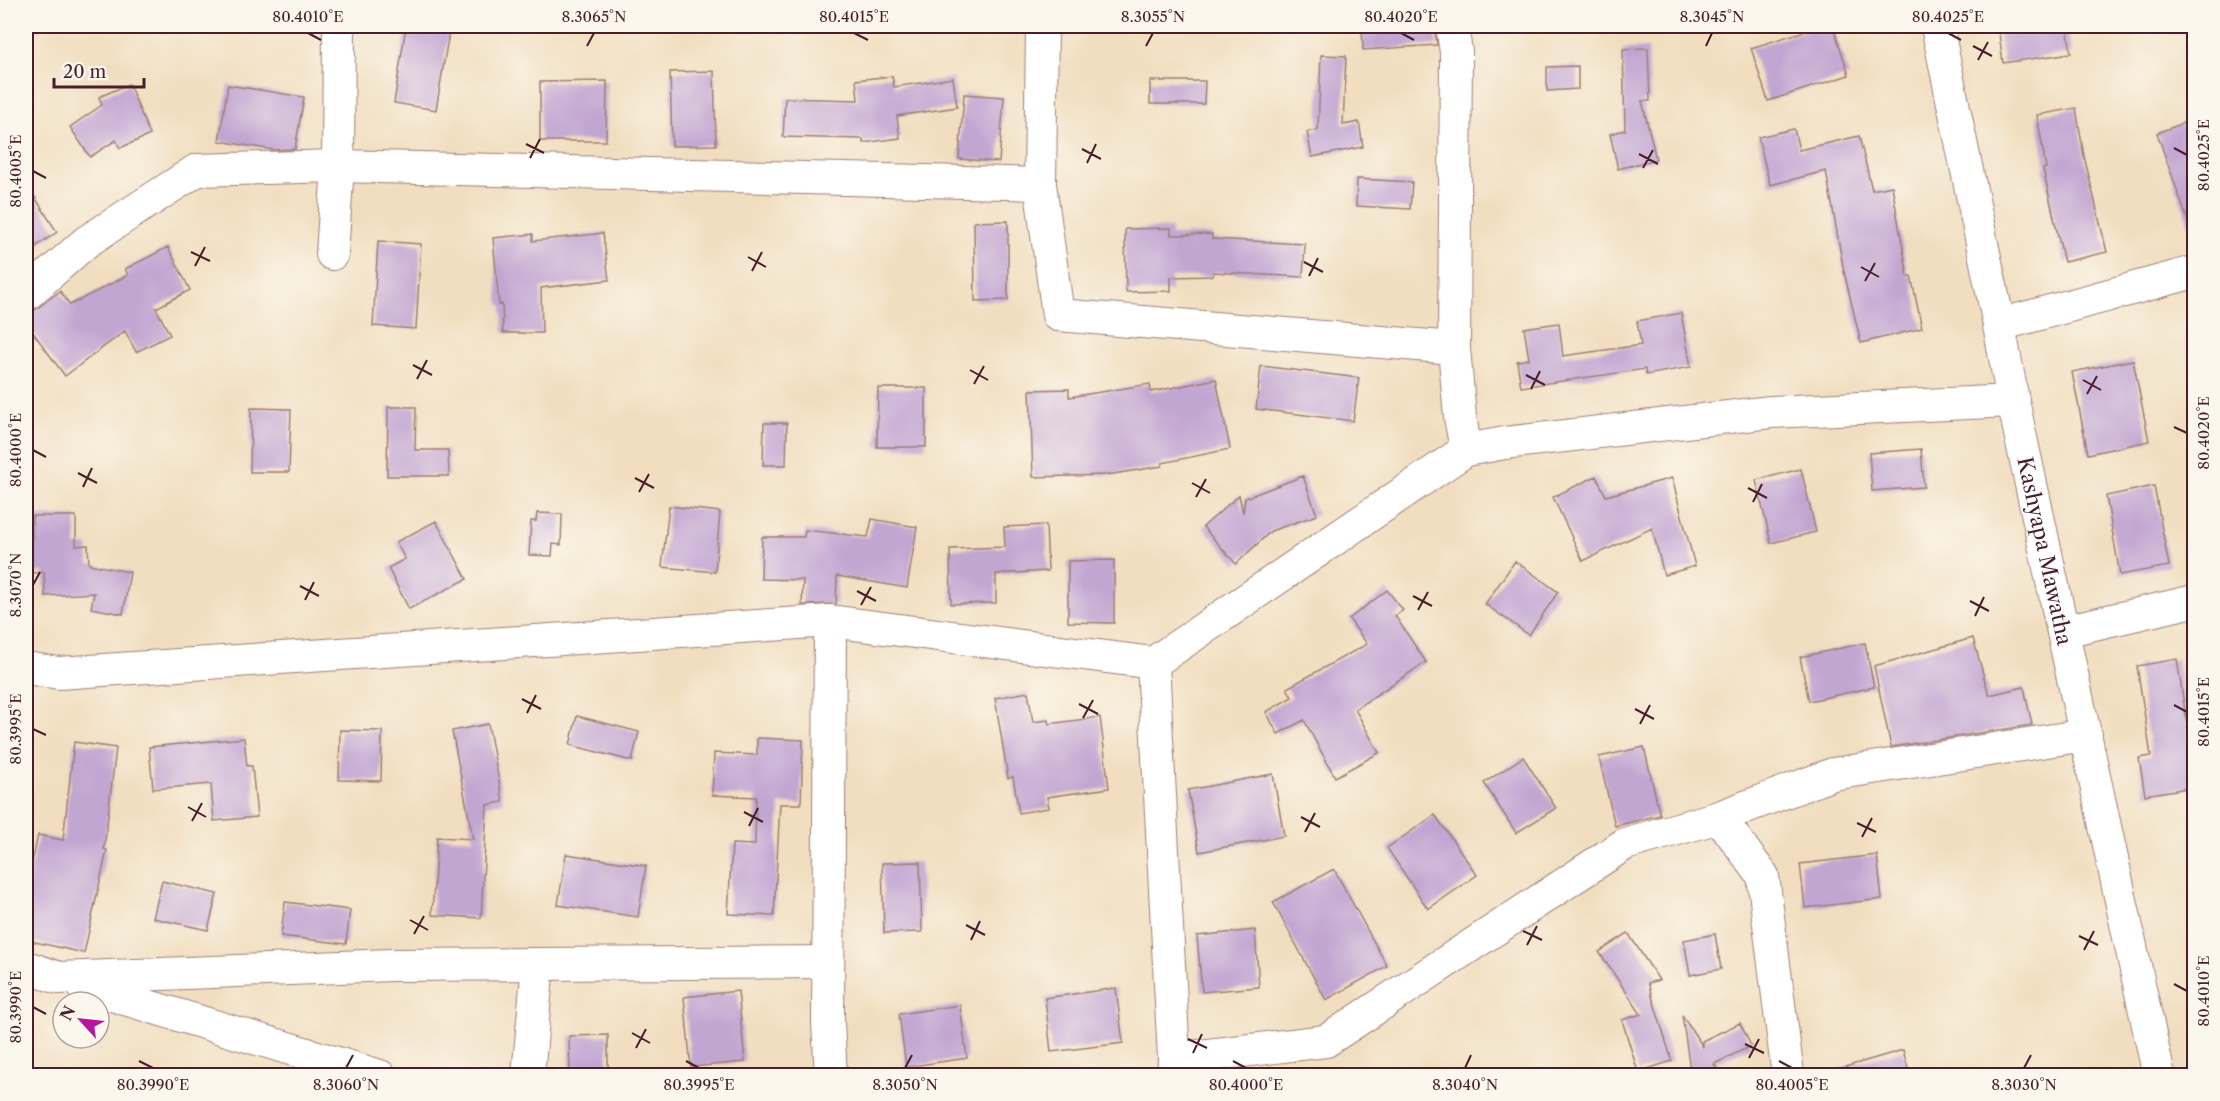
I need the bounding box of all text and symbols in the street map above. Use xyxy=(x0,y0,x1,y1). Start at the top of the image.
text: 80.4010°E xyxy=(272,7,344,26)
text: 8.3065°N xyxy=(562,7,626,26)
text: 80.4015°E xyxy=(819,7,889,26)
text: 8.3055°N xyxy=(1121,7,1185,26)
text: 80.4020°E xyxy=(1364,7,1438,26)
text: 8.3045°N xyxy=(1680,7,1744,26)
text: 80.4025°E xyxy=(1912,7,1984,26)
scale bar xyxy=(54,51,144,89)
text: 20 m xyxy=(63,61,107,83)
text: 80.4025°E xyxy=(2194,119,2213,191)
text: 80.4005°E xyxy=(6,134,25,208)
text: 80.4020°E xyxy=(2194,396,2213,470)
text: 80.4000°E xyxy=(6,413,25,487)
street label: Kashyapa Mawatha xyxy=(2013,454,2078,648)
text: 8.3070°N xyxy=(6,553,25,617)
text: 80.4015°E xyxy=(2194,677,2213,747)
text: 80.3995°E xyxy=(6,693,25,765)
text: 80.4010°E xyxy=(2194,955,2213,1027)
text: 80.3990°E xyxy=(6,971,25,1043)
north arrow xyxy=(51,990,111,1050)
text: N xyxy=(56,1002,80,1024)
text: 80.3990°E xyxy=(117,1075,189,1094)
text: 8.3060°N xyxy=(313,1075,379,1094)
text: 80.3995°E xyxy=(663,1075,735,1094)
text: 8.3050°N xyxy=(872,1075,938,1094)
text: 80.4000°E xyxy=(1209,1075,1283,1094)
text: 8.3040°N xyxy=(1432,1075,1498,1094)
text: 80.4005°E xyxy=(1755,1075,1829,1094)
text: 8.3030°N xyxy=(1991,1075,2057,1094)

